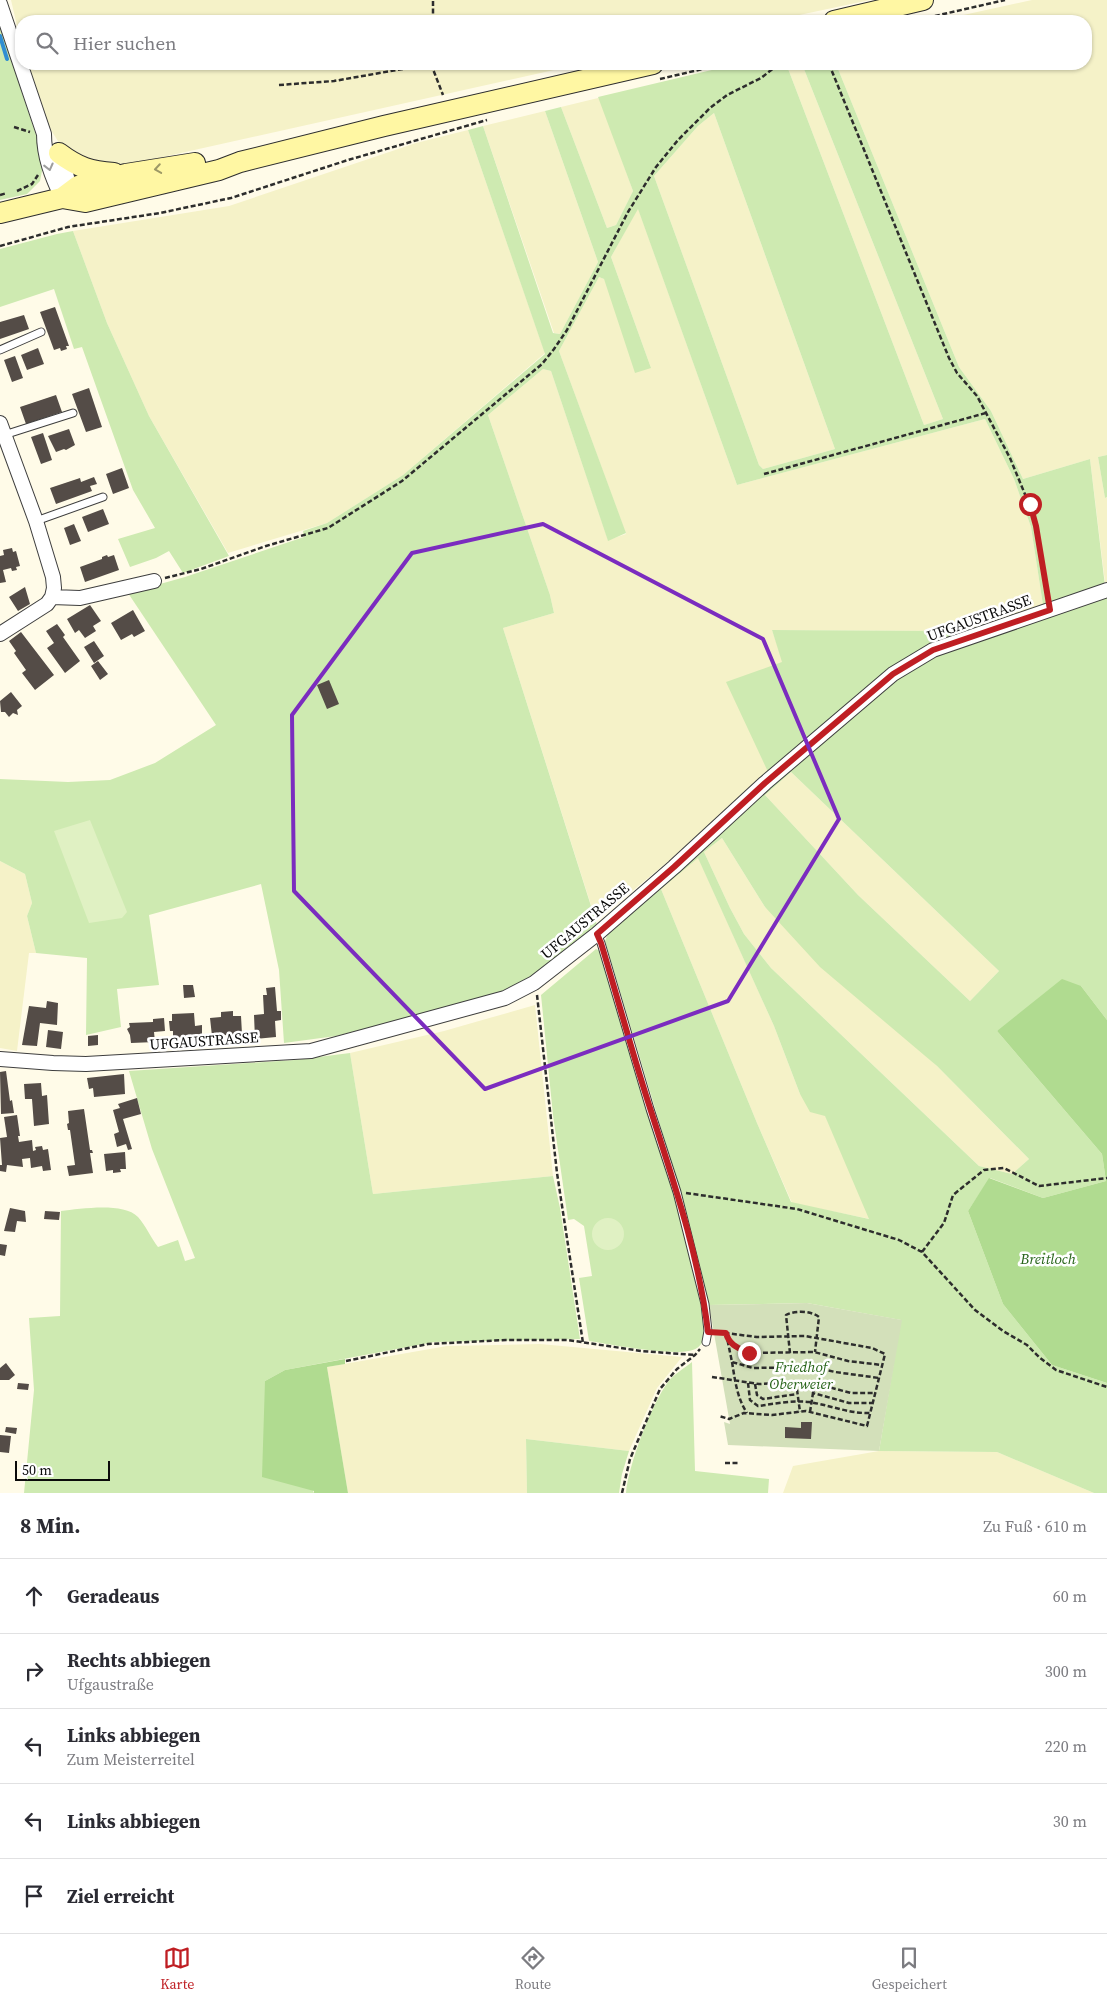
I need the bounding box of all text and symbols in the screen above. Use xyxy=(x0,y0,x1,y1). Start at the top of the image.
search box xyxy=(15,15,1092,70)
icon: search xyxy=(33,29,61,57)
text: Hier suchen xyxy=(73,30,177,56)
one-way arrow xyxy=(43,162,54,171)
one-way arrow xyxy=(153,164,162,174)
route start xyxy=(1019,493,1042,516)
street label: UFGAUSTRASSE xyxy=(924,589,1034,646)
street label: UFGAUSTRASSE xyxy=(536,877,633,964)
street label: UFGAUSTRASSE xyxy=(149,1026,259,1055)
park label: Breitloch xyxy=(1019,1248,1076,1269)
route end xyxy=(738,1342,761,1365)
park label: Friedhof Oberweier xyxy=(769,1356,834,1394)
scale bar xyxy=(15,1458,110,1481)
text: 50 m xyxy=(22,1460,52,1480)
text: 8 Min. xyxy=(20,1511,81,1540)
text: Zu Fuß · 610 m xyxy=(983,1515,1087,1537)
icon: ahead xyxy=(20,1582,48,1610)
text: Geradeaus xyxy=(67,1583,159,1609)
text: 60 m xyxy=(1053,1585,1087,1607)
text: Rechts abbiegen xyxy=(67,1647,211,1673)
icon: right xyxy=(20,1657,48,1685)
text: 300 m xyxy=(1045,1660,1087,1682)
text: Ufgaustraße xyxy=(67,1673,154,1695)
text: Links abbiegen xyxy=(67,1722,200,1748)
icon: left xyxy=(20,1732,48,1760)
text: 220 m xyxy=(1045,1735,1087,1757)
text: Zum Meisterreitel xyxy=(67,1748,195,1770)
icon: left xyxy=(20,1807,48,1835)
text: Links abbiegen xyxy=(67,1808,200,1834)
text: 30 m xyxy=(1053,1810,1087,1832)
icon: arrive xyxy=(20,1882,48,1910)
text: Ziel erreicht xyxy=(67,1883,174,1909)
tab: Karte xyxy=(160,1944,194,1994)
tab: Route xyxy=(515,1944,551,1994)
tab: Gespeichert xyxy=(872,1944,947,1994)

